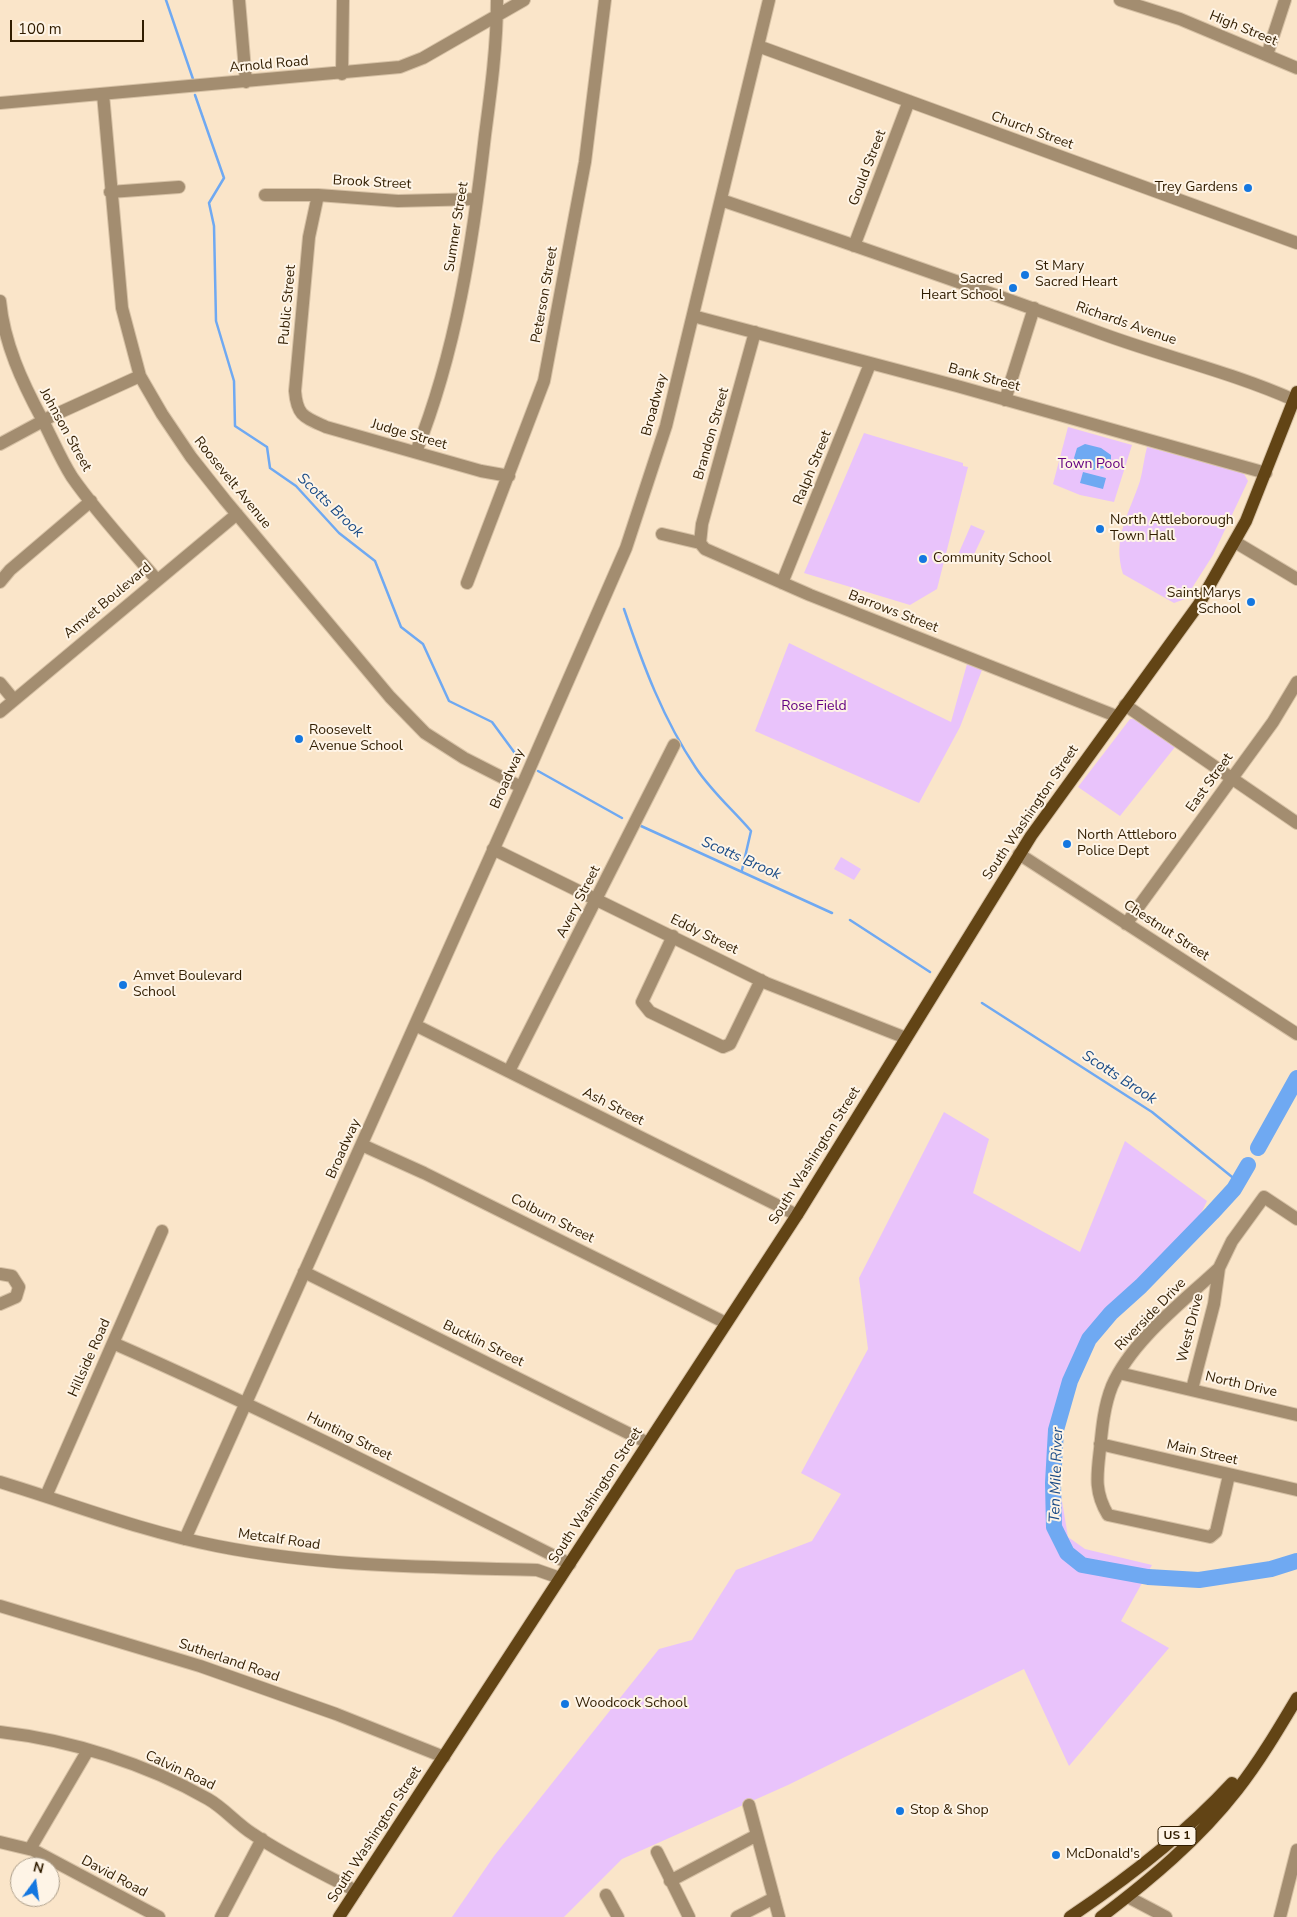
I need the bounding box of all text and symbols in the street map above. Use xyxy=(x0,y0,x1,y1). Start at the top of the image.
street label: High Street xyxy=(1207,8,1279,50)
scale bar xyxy=(12,10,146,42)
text: 100 m xyxy=(18,19,62,39)
street label: Arnold Road xyxy=(229,53,309,77)
street label: Church Street xyxy=(989,108,1075,154)
street label: Gould Street xyxy=(846,128,890,208)
street label: Brook Street xyxy=(332,173,412,193)
place label: Trey Gardens xyxy=(1155,180,1238,196)
street label: Sumner Street xyxy=(442,181,472,273)
marker: Trey Gardens xyxy=(1242,182,1254,194)
street label: Peterson Street xyxy=(528,246,562,344)
place label: St Mary Sacred Heart xyxy=(1035,259,1117,292)
street label: Public Street xyxy=(276,264,300,346)
marker: St Mary Sacred Heart xyxy=(1019,269,1031,281)
place label: Sacred Heart School xyxy=(921,272,1003,304)
marker: Sacred Heart School xyxy=(1007,282,1019,294)
street label: Richards Avenue xyxy=(1073,299,1179,349)
street label: Bank Street xyxy=(946,360,1022,396)
street label: Broadway xyxy=(639,372,671,438)
street label: Johnson Street xyxy=(35,385,95,475)
street label: Brandon Street xyxy=(691,386,733,482)
street label: Judge Street xyxy=(369,416,449,454)
street label: Ralph Street xyxy=(790,428,836,508)
street label: Roosevelt Avenue xyxy=(190,434,274,532)
park label: Town Pool xyxy=(1058,457,1124,473)
water label: Scotts Brook xyxy=(293,470,367,542)
place label: North Attleborough Town Hall xyxy=(1110,513,1234,546)
marker: North Attleborough Town Hall xyxy=(1094,523,1106,535)
place label: Community School xyxy=(933,551,1051,567)
marker: Community School xyxy=(917,553,929,565)
street label: Amvet Boulevard xyxy=(61,559,155,643)
place label: Saint Marys School xyxy=(1167,586,1241,618)
street label: Barrows Street xyxy=(846,587,940,637)
marker: Saint Marys School xyxy=(1245,596,1257,608)
park label: Rose Field xyxy=(781,699,847,715)
place label: Roosevelt Avenue School xyxy=(309,723,403,756)
marker: Roosevelt Avenue School xyxy=(293,733,305,745)
street label: South Washington Street xyxy=(980,742,1082,884)
street label: Broadway xyxy=(487,746,529,812)
street label: East Street xyxy=(1183,750,1237,816)
place label: North Attleboro Police Dept xyxy=(1077,828,1177,860)
water label: Scotts Brook xyxy=(698,833,784,885)
marker: North Attleboro Police Dept xyxy=(1061,838,1073,850)
street label: Avery Street xyxy=(554,863,604,941)
street label: Chestnut Street xyxy=(1120,897,1212,965)
street label: Eddy Street xyxy=(667,911,741,959)
place label: Amvet Boulevard School xyxy=(133,969,242,1002)
marker: Amvet Boulevard School xyxy=(117,979,129,991)
water label: Scotts Brook xyxy=(1078,1047,1160,1109)
street label: Ash Street xyxy=(580,1084,646,1130)
street label: South Washington Street xyxy=(766,1084,864,1228)
street label: Broadway xyxy=(323,1116,365,1182)
street label: Colburn Street xyxy=(507,1191,597,1247)
street label: Riverside Drive xyxy=(1112,1275,1190,1355)
street label: West Drive xyxy=(1174,1292,1208,1364)
street label: Hillside Road xyxy=(65,1316,115,1400)
street label: Bucklin Street xyxy=(440,1317,526,1371)
street label: North Drive xyxy=(1203,1369,1279,1401)
street label: Hunting Street xyxy=(304,1409,394,1465)
street label: South Washington Street xyxy=(546,1425,646,1567)
water label: Ten Mile River xyxy=(1046,1427,1068,1523)
street label: Main Street xyxy=(1165,1437,1239,1469)
street label: Metcalf Road xyxy=(237,1526,321,1554)
street label: Sutherland Road xyxy=(176,1636,282,1686)
place label: Woodcock School xyxy=(575,1696,687,1712)
marker: Woodcock School xyxy=(559,1698,571,1710)
street label: Calvin Road xyxy=(142,1748,218,1794)
street label: South Washington Street xyxy=(325,1764,425,1906)
place label: Stop & Shop xyxy=(910,1803,989,1819)
marker: Stop & Shop xyxy=(894,1805,906,1817)
road number: US 1 xyxy=(1158,1826,1196,1845)
place label: McDonald's xyxy=(1066,1847,1140,1863)
marker: McDonald's xyxy=(1050,1849,1062,1861)
street label: David Road xyxy=(78,1853,150,1901)
north arrow xyxy=(10,1857,60,1907)
text: N xyxy=(31,1857,46,1878)

